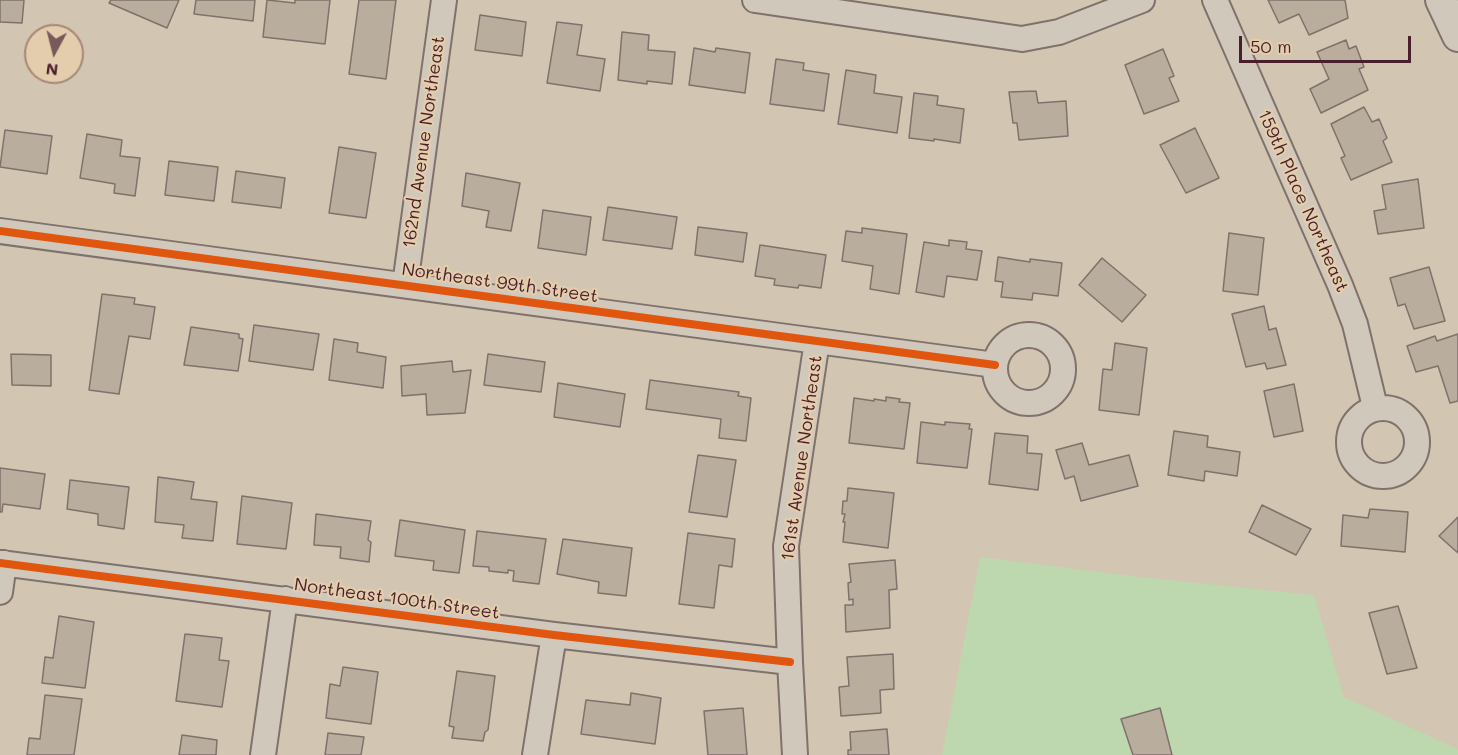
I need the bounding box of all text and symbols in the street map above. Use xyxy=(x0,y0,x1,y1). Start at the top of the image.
north arrow xyxy=(24,24,84,84)
scale bar xyxy=(1242,24,1414,62)
street label: 162nd Avenue Northeast xyxy=(398,34,450,250)
text: 50 m xyxy=(1250,34,1292,58)
text: N xyxy=(45,59,59,82)
street label: 159th Place Northeast xyxy=(1253,106,1353,296)
street label: Northeast 99th Street xyxy=(400,259,600,307)
street label: 161st Avenue Northeast xyxy=(777,354,827,562)
street label: Northeast 100th Street xyxy=(293,574,501,624)

